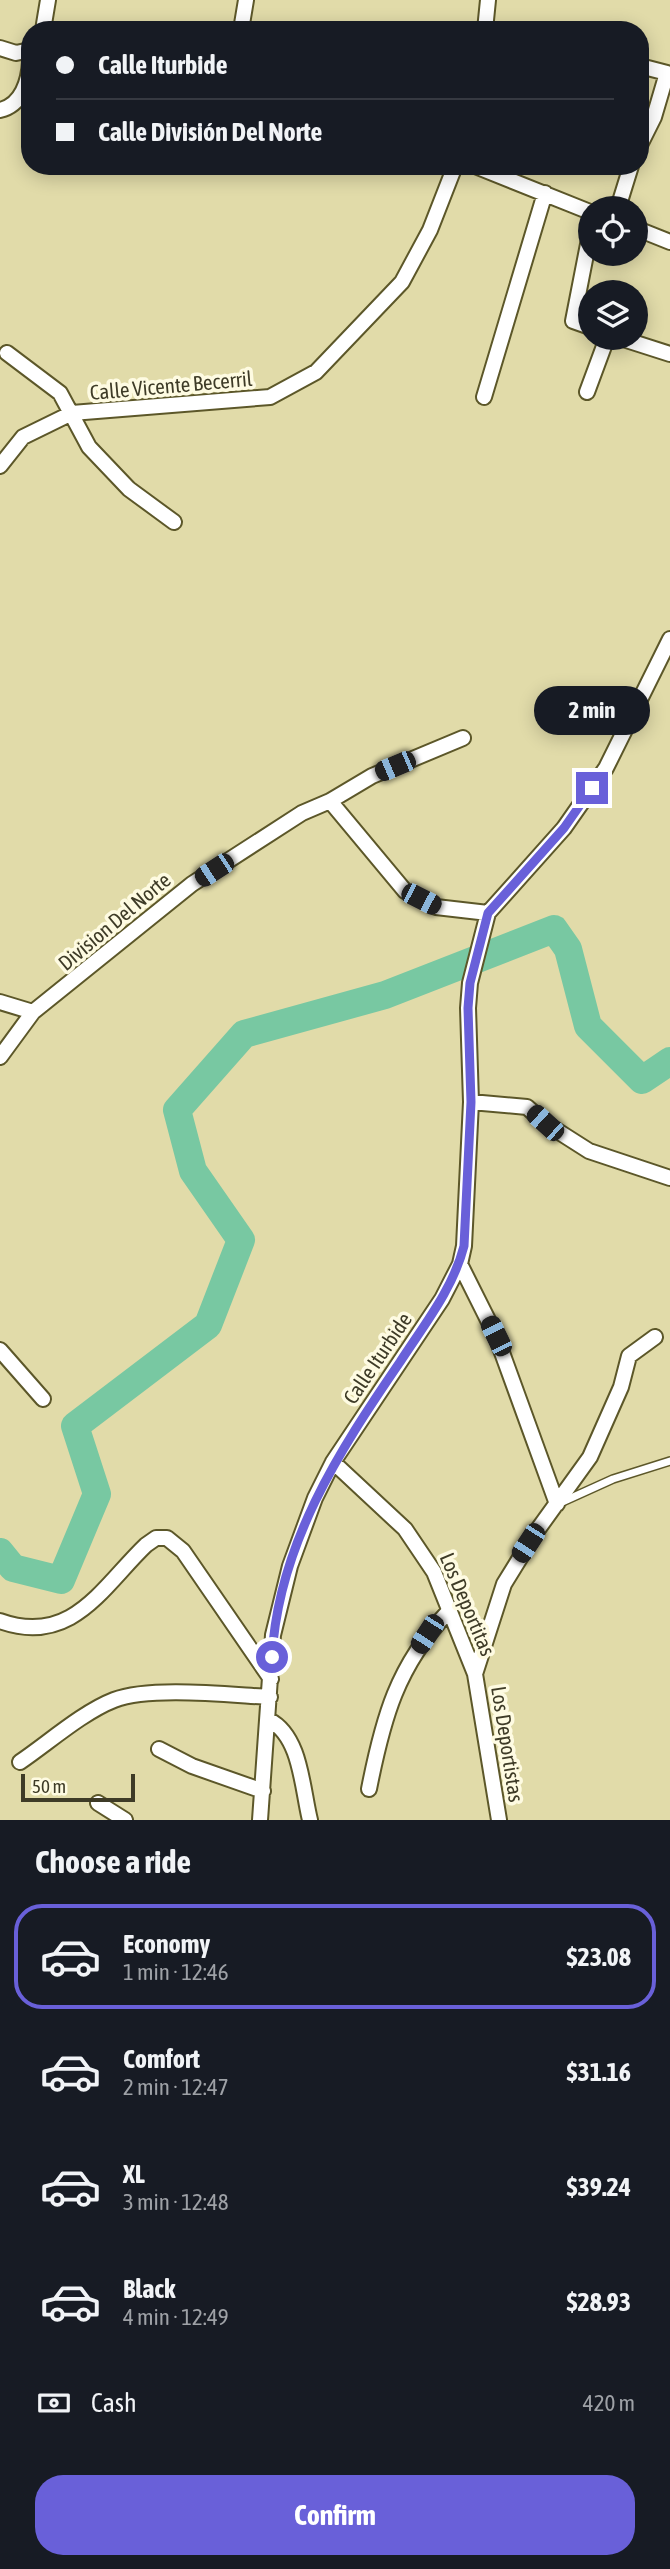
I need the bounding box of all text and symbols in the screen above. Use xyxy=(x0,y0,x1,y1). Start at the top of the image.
text: Calle Iturbide xyxy=(98,50,227,80)
text: Calle División Del Norte xyxy=(98,117,322,147)
map controls xyxy=(578,196,648,350)
button: locate xyxy=(578,196,648,266)
button: layers xyxy=(578,280,648,350)
street label: Calle Vicente Becerril xyxy=(89,366,254,404)
callout: 2 min xyxy=(534,686,650,736)
text: 2 min xyxy=(569,697,615,723)
car xyxy=(372,748,419,784)
route end xyxy=(576,772,608,804)
car xyxy=(191,850,238,890)
street label: Division Del Norte xyxy=(53,867,175,975)
car xyxy=(398,880,445,918)
car xyxy=(523,1101,568,1145)
street label: Calle Iturbide xyxy=(338,1308,416,1408)
car xyxy=(478,1313,515,1359)
car xyxy=(508,1520,549,1566)
street label: Los Deportitas xyxy=(436,1549,500,1659)
car xyxy=(407,1611,448,1657)
route start xyxy=(256,1641,288,1673)
street label: Los Deportistas xyxy=(487,1684,529,1804)
scale bar xyxy=(21,1771,135,1803)
text: 50 m xyxy=(32,1775,66,1797)
text: Choose a ride xyxy=(35,1843,191,1880)
icon: car xyxy=(39,1925,102,1988)
text: Economy xyxy=(123,1929,210,1959)
text: $23.08 xyxy=(567,1942,631,1972)
text: 1 min · 12:46 xyxy=(123,1959,229,1985)
icon: car xyxy=(39,2040,102,2103)
text: Comfort xyxy=(123,2044,200,2074)
text: $31.16 xyxy=(567,2057,631,2087)
text: 2 min · 12:47 xyxy=(123,2074,229,2100)
icon: car xyxy=(39,2155,102,2218)
text: XL xyxy=(123,2159,145,2189)
text: $39.24 xyxy=(567,2172,631,2202)
text: 3 min · 12:48 xyxy=(123,2189,229,2215)
icon: car xyxy=(39,2270,102,2333)
text: Black xyxy=(123,2274,175,2304)
text: $28.93 xyxy=(567,2287,631,2317)
text: 4 min · 12:49 xyxy=(123,2304,229,2330)
icon: cash xyxy=(35,2384,73,2422)
text: Cash xyxy=(91,2388,137,2418)
text: 420 m xyxy=(583,2390,635,2416)
button: Confirm xyxy=(35,2475,635,2555)

